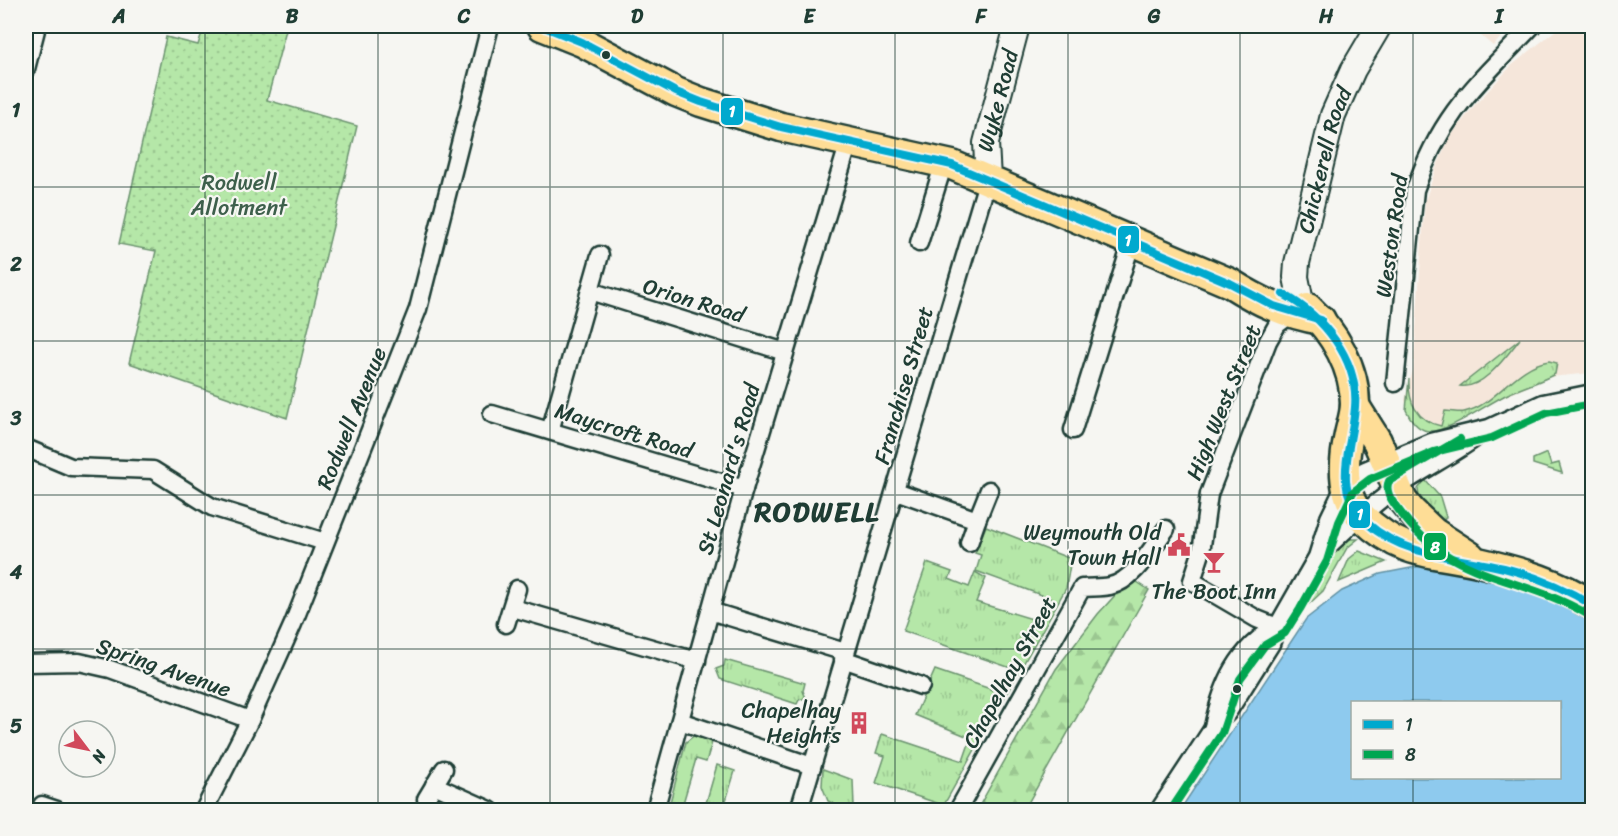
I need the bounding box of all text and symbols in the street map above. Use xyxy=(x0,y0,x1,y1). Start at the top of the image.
text: A xyxy=(111,0,126,34)
text: B xyxy=(286,0,299,34)
text: C xyxy=(457,0,471,34)
text: D xyxy=(631,0,644,34)
text: E xyxy=(803,0,816,34)
text: F xyxy=(975,0,988,34)
text: G xyxy=(1147,0,1161,34)
text: H xyxy=(1318,0,1334,34)
text: I xyxy=(1494,0,1505,34)
street label: Wyke Road xyxy=(966,44,1030,156)
unlabelled marker xyxy=(600,49,612,61)
street label: Chickerell Road xyxy=(1286,79,1364,237)
text: 1 xyxy=(12,93,21,128)
line badge: 1 xyxy=(720,97,744,126)
text: 1 xyxy=(729,97,736,126)
park label: Rodwell Allotment xyxy=(190,163,288,227)
street label: Weston Road xyxy=(1364,171,1420,300)
line badge: 1 xyxy=(1117,225,1140,254)
text: 1 xyxy=(1125,226,1132,255)
text: 2 xyxy=(9,247,22,282)
street label: Orion Road xyxy=(638,266,751,335)
street label: Franchise Street xyxy=(862,301,945,469)
street label: High West Street xyxy=(1174,318,1273,486)
street label: Rodwell Avenue xyxy=(305,341,398,496)
street label: St Leonard's Road xyxy=(685,378,772,559)
street label: Maycroft Road xyxy=(550,391,699,470)
text: 3 xyxy=(10,401,22,436)
district label: RODWELL xyxy=(753,487,880,536)
line badge: 1 xyxy=(1348,500,1371,529)
text: 1 xyxy=(1357,500,1364,529)
place label: Weymouth Old Town Hall xyxy=(1023,513,1162,577)
public building icon: Weymouth Old Town Hall xyxy=(1166,532,1192,558)
line badge: 8 xyxy=(1423,532,1447,561)
text: 8 xyxy=(1429,533,1440,562)
bar icon: The Boot Inn xyxy=(1201,549,1227,575)
text: 4 xyxy=(9,555,23,590)
place label: The Boot Inn xyxy=(1152,572,1277,611)
street label: Chapelhay Street xyxy=(951,588,1068,756)
street label: Spring Avenue xyxy=(91,626,237,709)
unlabelled marker xyxy=(1231,683,1243,695)
place label: Chapelhay Heights xyxy=(742,691,842,755)
legend xyxy=(1351,701,1561,779)
text: 5 xyxy=(10,709,22,744)
text: 1 xyxy=(1405,709,1413,741)
building icon: Chapelhay Heights xyxy=(846,710,872,736)
north arrow xyxy=(57,719,117,779)
text: 8 xyxy=(1405,739,1416,771)
text: N xyxy=(84,743,115,770)

